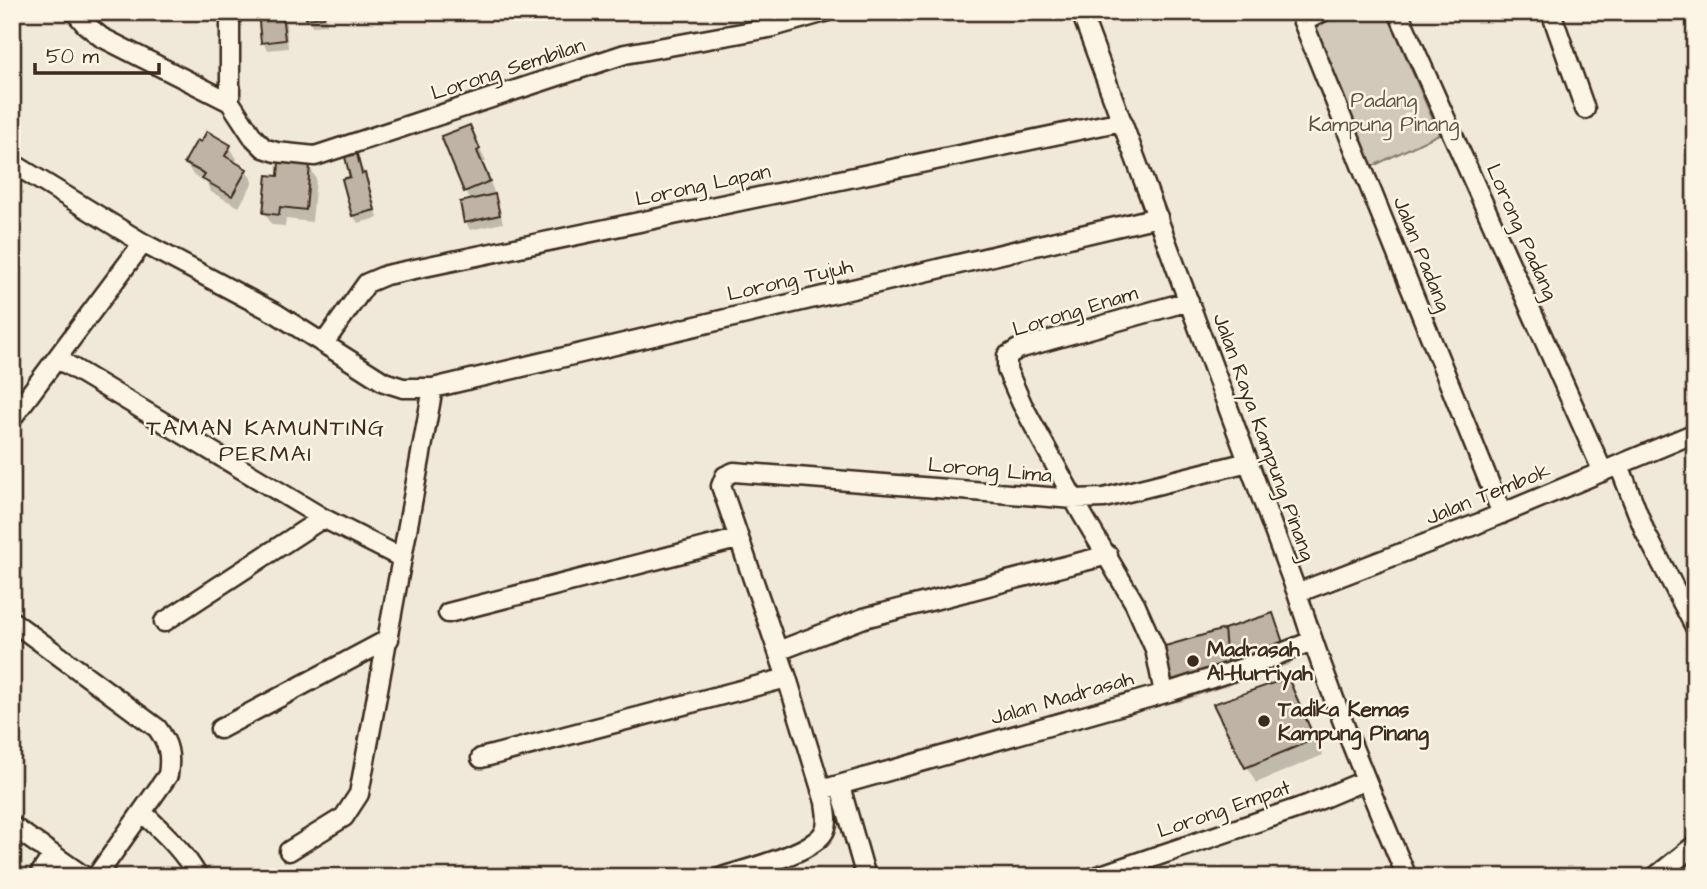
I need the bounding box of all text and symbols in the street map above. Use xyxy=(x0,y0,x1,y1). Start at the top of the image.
street label: Lorong Sembilan xyxy=(427,30,589,109)
scale bar xyxy=(35,32,159,76)
text: 50 m xyxy=(46,42,100,71)
park label: Padang Kampung Pinang xyxy=(1309,86,1460,141)
street label: Lorong Lapan xyxy=(633,157,774,215)
street label: Lorong Padang xyxy=(1477,159,1565,306)
street label: Jalan Padang xyxy=(1384,192,1458,317)
street label: Lorong Tujuh xyxy=(724,251,857,310)
street label: Lorong Enam xyxy=(1009,278,1142,346)
street label: Jalan Raya Kampung Pinang xyxy=(1204,309,1322,566)
district label: TAMAN KAMUNTING PERMAI xyxy=(146,412,386,470)
street label: Lorong Lima xyxy=(927,450,1053,492)
street label: Jalan Tembok xyxy=(1421,456,1555,532)
place label: Madrasah Al-Hurriyah xyxy=(1207,635,1313,691)
marker: Madrasah Al-Hurriyah xyxy=(1185,653,1201,669)
street label: Jalan Madrasah xyxy=(987,664,1137,732)
place label: Tadika Kemas Kampung Pinang xyxy=(1277,695,1429,750)
marker: Tadika Kemas Kampung Pinang xyxy=(1256,713,1272,729)
street label: Lorong Empat xyxy=(1154,772,1296,847)

